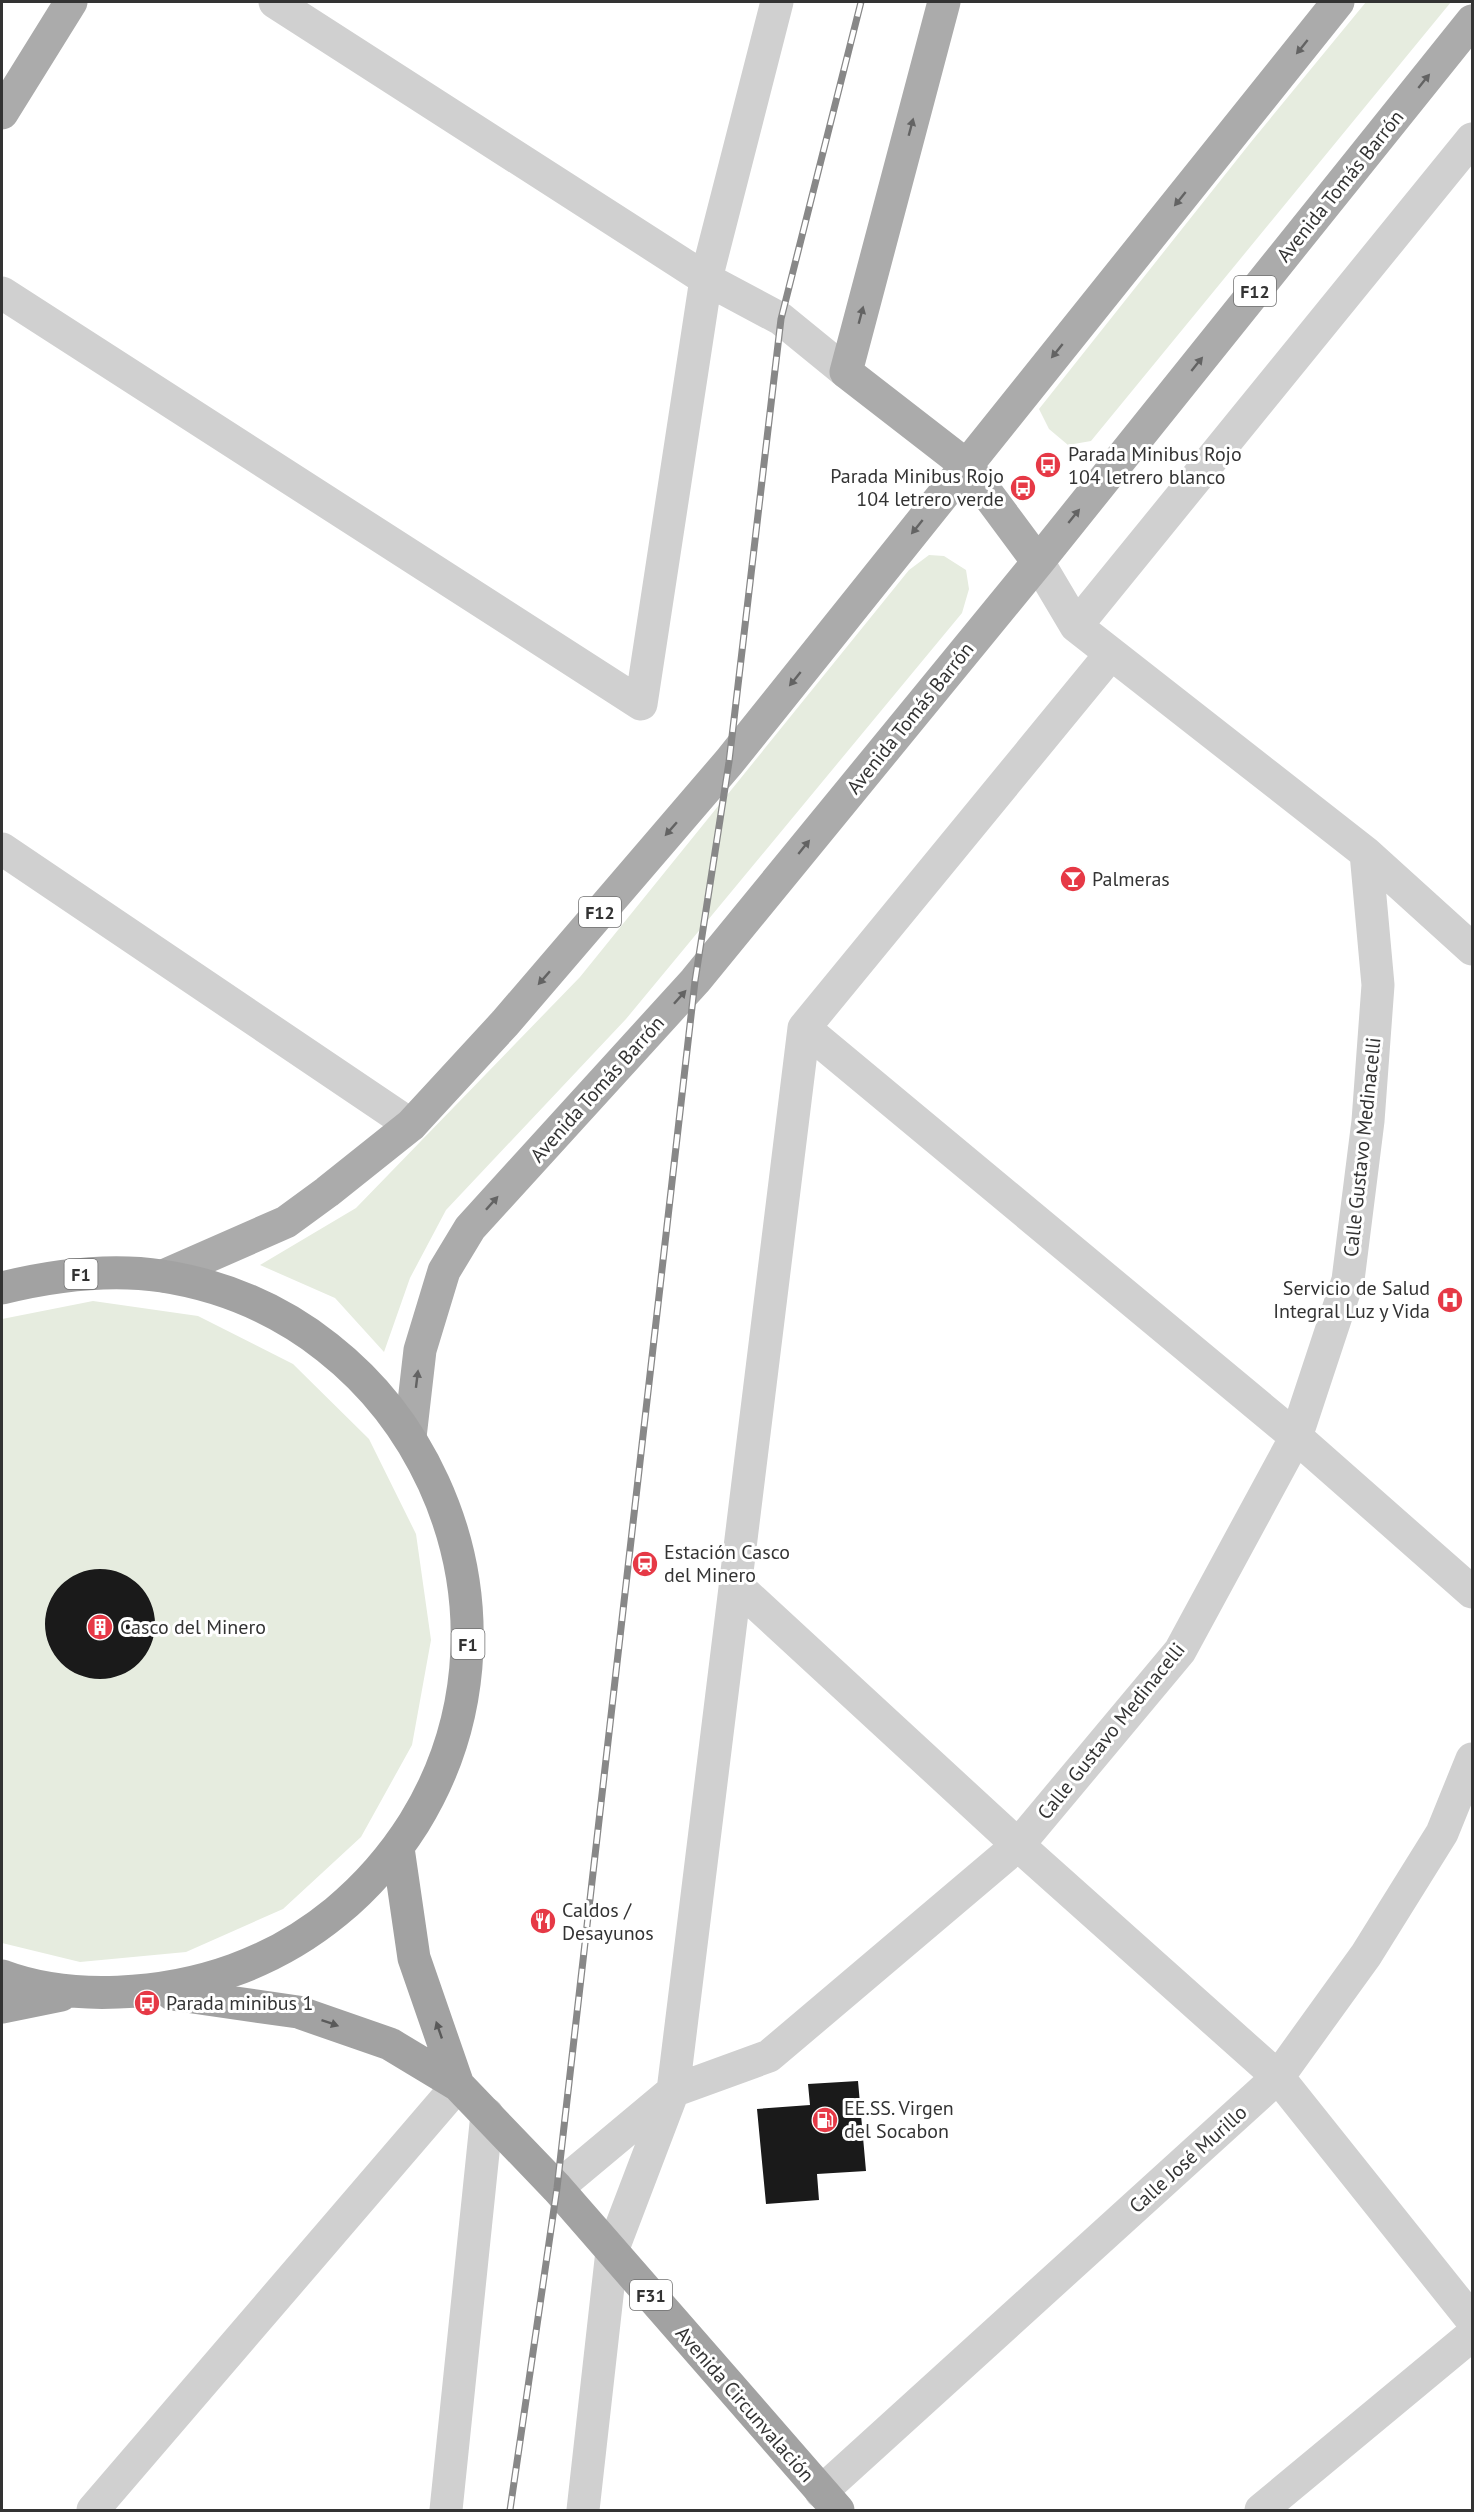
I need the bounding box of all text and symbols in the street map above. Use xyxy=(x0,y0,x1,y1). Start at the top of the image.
one-way arrow xyxy=(1295,39,1308,55)
one-way arrow xyxy=(1418,73,1431,89)
street label: Avenida Tomás Barrón xyxy=(1271,105,1409,267)
one-way arrow xyxy=(907,117,916,135)
one-way arrow xyxy=(1173,191,1186,207)
road number: F12 xyxy=(1234,276,1276,306)
one-way arrow xyxy=(857,306,866,324)
one-way arrow xyxy=(1051,343,1064,359)
one-way arrow xyxy=(1190,356,1203,372)
place label: Parada Minibus Rojo 104 letrero blanco xyxy=(1068,441,1242,490)
bus stop icon: Parada Minibus Rojo 104 letrero blanco xyxy=(1033,450,1063,480)
place label: Parada Minibus Rojo 104 letrero verde xyxy=(830,463,1004,512)
bus stop icon: Parada Minibus Rojo 104 letrero verde xyxy=(1008,473,1038,503)
one-way arrow xyxy=(1068,508,1081,524)
one-way arrow xyxy=(910,519,923,535)
street label: Avenida Tomás Barrón xyxy=(841,637,979,799)
one-way arrow xyxy=(789,671,802,686)
one-way arrow xyxy=(664,822,678,837)
one-way arrow xyxy=(798,839,811,855)
bar icon: Palmeras xyxy=(1058,864,1088,894)
place label: Palmeras xyxy=(1092,866,1170,892)
road number: F12 xyxy=(579,897,621,927)
one-way arrow xyxy=(538,970,551,985)
one-way arrow xyxy=(673,990,687,1005)
street label: Avenida Tomás Barrón xyxy=(524,1010,670,1168)
street label: Calle Gustavo Medinacelli xyxy=(1338,1036,1386,1258)
one-way arrow xyxy=(485,1196,499,1211)
road number: F1 xyxy=(64,1259,98,1289)
place label: Servicio de Salud Integral Luz y Vida xyxy=(1273,1275,1430,1324)
hospital icon: Servicio de Salud Integral Luz y Vida xyxy=(1435,1285,1465,1315)
one-way arrow xyxy=(412,1369,421,1388)
place label: Estación Casco del Minero xyxy=(664,1539,790,1588)
station icon: Estación Casco del Minero xyxy=(630,1549,660,1579)
building icon: Casco del Minero xyxy=(85,1612,115,1642)
place label: Casco del Minero xyxy=(120,1614,266,1640)
road number: F1 xyxy=(452,1629,484,1659)
street label: Calle Gustavo Medinacelli xyxy=(1032,1637,1190,1825)
place label: Caldos / Desayunos xyxy=(562,1897,654,1946)
restaurant icon: Caldos / Desayunos xyxy=(528,1906,558,1936)
bus stop icon: Parada minibus 1 xyxy=(132,1988,162,2018)
place label: Parada minibus 1 xyxy=(166,1990,313,2016)
one-way arrow xyxy=(321,2019,339,2029)
one-way arrow xyxy=(434,2021,444,2039)
place label: EE.SS. Virgen del Socabon xyxy=(844,2095,954,2144)
street label: Calle José Murillo xyxy=(1124,2099,1252,2219)
fuel station icon: EE.SS. Virgen del Socabon xyxy=(810,2105,840,2135)
road number: F31 xyxy=(630,2280,672,2310)
street label: Avenida Circunvalación xyxy=(670,2321,820,2487)

